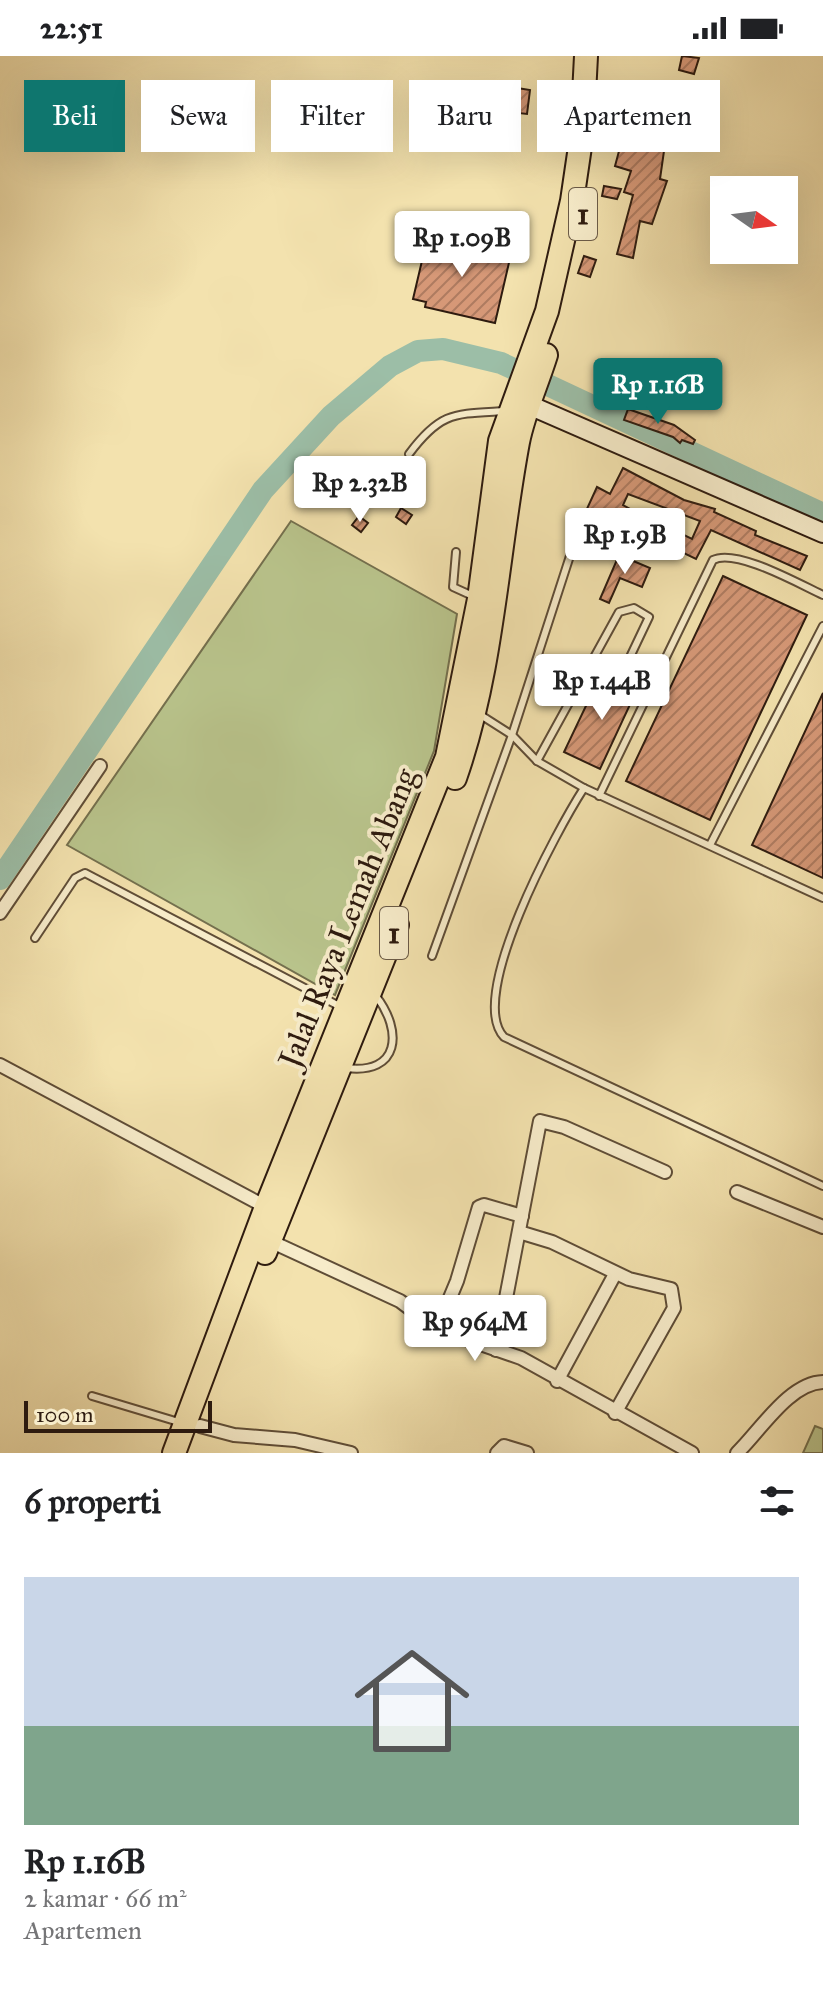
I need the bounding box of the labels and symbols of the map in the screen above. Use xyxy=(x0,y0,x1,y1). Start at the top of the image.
north arrow xyxy=(710,176,798,264)
road number: 1 xyxy=(569,188,597,240)
pin: Rp 1.09B xyxy=(379,211,545,279)
pin: Rp 1.16B xyxy=(575,358,741,426)
pin: Rp 2.32B xyxy=(277,456,443,524)
pin: Rp 1.9B xyxy=(551,508,699,576)
pin: Rp 1.44B xyxy=(519,654,685,722)
street label: Jalal Raya Lemah Abang xyxy=(269,762,426,1076)
road number: 1 xyxy=(380,907,408,959)
pin: Rp 964M xyxy=(401,1295,549,1363)
scale bar xyxy=(24,1397,212,1433)

